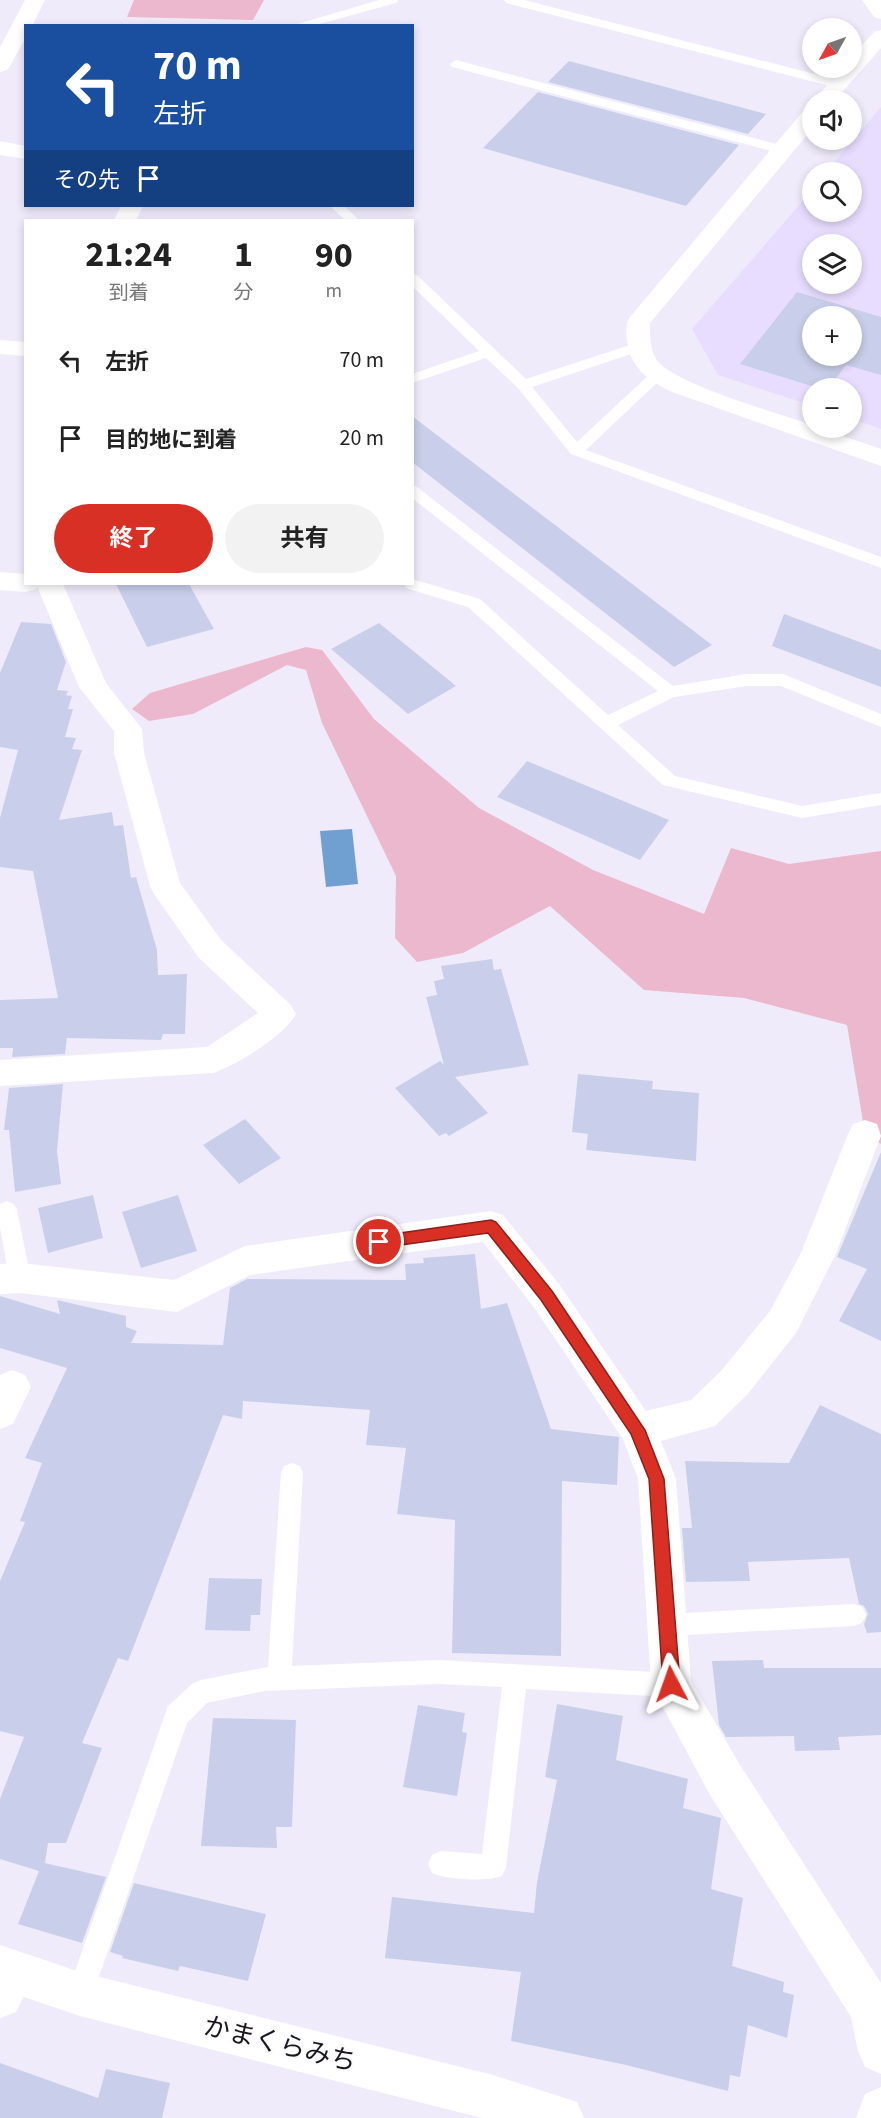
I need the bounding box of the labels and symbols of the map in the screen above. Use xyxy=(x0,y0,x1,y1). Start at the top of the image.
north arrow xyxy=(802,18,862,78)
pin xyxy=(353,1216,404,1267)
position arrow xyxy=(639,1652,703,1716)
street label: かまくらみち xyxy=(200,2007,360,2081)

